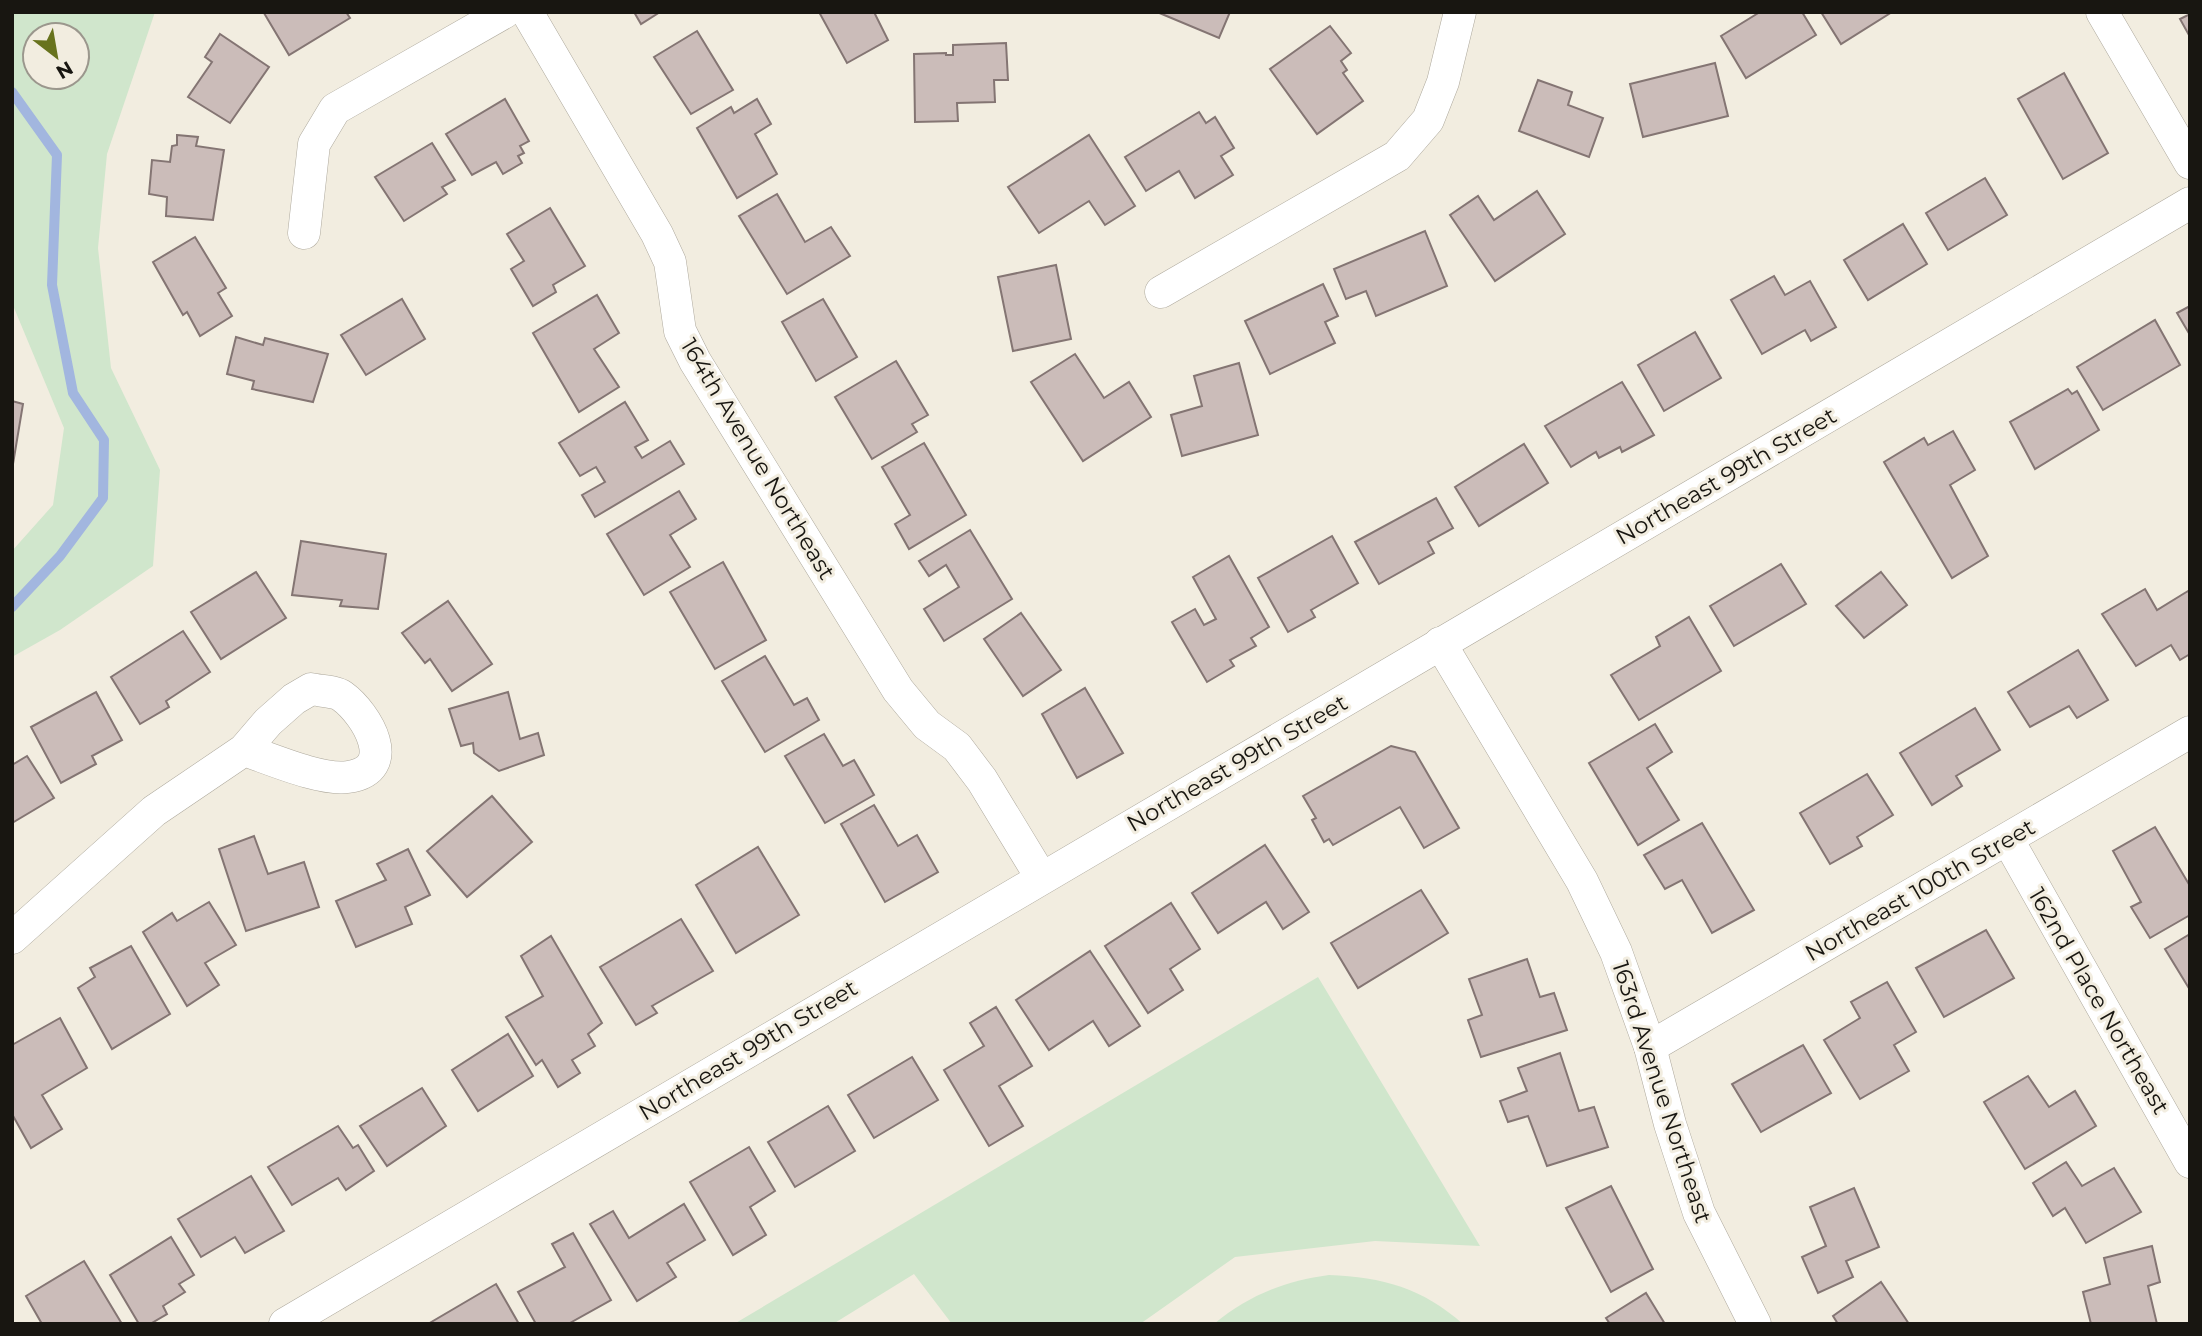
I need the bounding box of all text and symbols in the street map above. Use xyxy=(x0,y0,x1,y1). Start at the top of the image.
north arrow xyxy=(21,21,91,91)
text: N xyxy=(52,56,77,84)
street label: 164th Avenue Northeast xyxy=(675,333,841,585)
street label: Northeast 99th Street xyxy=(1611,401,1841,551)
street label: Northeast 99th Street xyxy=(1122,688,1352,838)
street label: Northeast 100th Street xyxy=(1800,813,2040,967)
street label: 162nd Place Northeast xyxy=(2023,883,2175,1119)
street label: 163rd Avenue Northeast xyxy=(1606,957,1718,1227)
street label: Northeast 99th Street xyxy=(634,974,862,1126)

